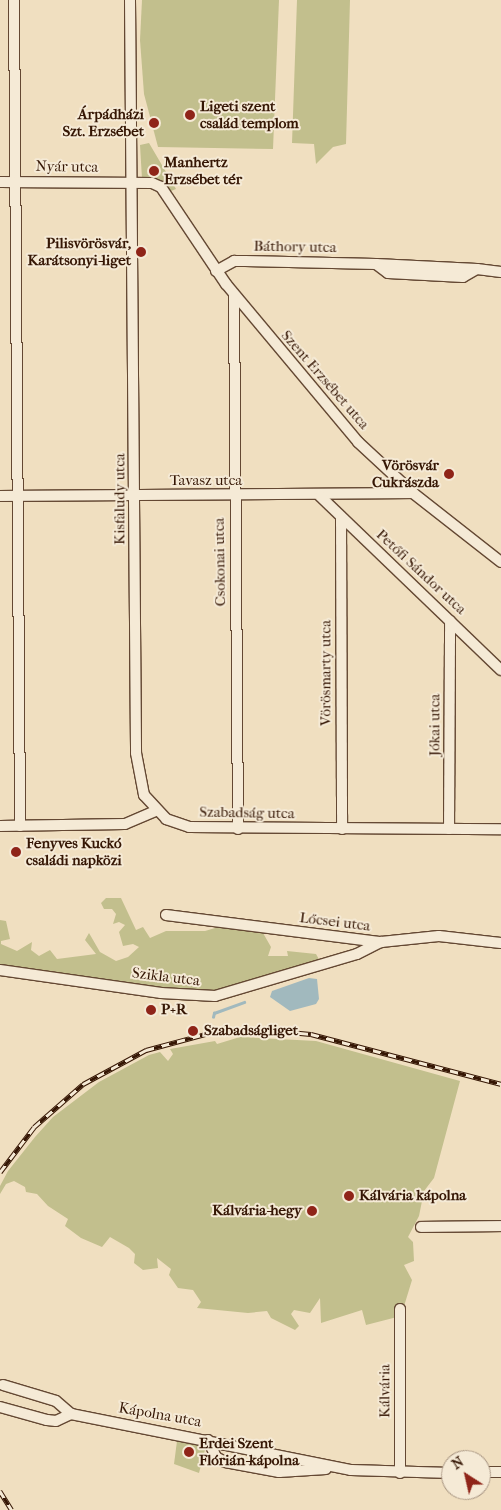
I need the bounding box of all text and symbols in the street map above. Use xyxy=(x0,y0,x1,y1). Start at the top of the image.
place label: Ligeti szent család templom xyxy=(200,97,299,132)
place label: Árpádházi Szt. Erzsébet xyxy=(62,105,144,140)
marker: Ligeti szent család templom xyxy=(184,109,196,121)
marker: Árpádházi Szt. Erzsébet xyxy=(148,117,160,129)
place label: Manhertz Erzsébet tér xyxy=(164,153,242,188)
street label: Nyár utca xyxy=(35,157,99,177)
marker: Manhertz Erzsébet tér xyxy=(148,165,160,177)
place label: Pilisvörösvár, Karátsonyi-liget xyxy=(27,234,131,269)
street label: Báthory utca xyxy=(253,237,337,257)
marker: Pilisvörösvár, Karátsonyi-liget xyxy=(135,246,147,258)
street label: Szent Erzsébet utca xyxy=(277,327,373,433)
street label: Kisfaludy utca xyxy=(111,453,129,545)
place label: Vörösvár Cukrászda xyxy=(372,456,439,491)
marker: Vörösvár Cukrászda xyxy=(443,468,455,480)
street label: Tavasz utca xyxy=(170,472,242,490)
street label: Csokonai utca xyxy=(210,517,230,607)
street label: Petőfi Sándor utca xyxy=(372,526,470,618)
street label: Vörösmarty utca xyxy=(317,620,335,726)
street label: Jókai utca xyxy=(426,694,444,756)
street label: Szabadság utca xyxy=(199,803,295,823)
place label: Fenyves Kuckó családi napközi xyxy=(26,834,122,869)
marker: Fenyves Kuckó családi napközi xyxy=(10,846,22,858)
street label: Lőcsei utca xyxy=(299,909,371,935)
street label: Szikla utca xyxy=(131,964,201,990)
place label: P+R xyxy=(161,1001,187,1019)
marker: P+R xyxy=(145,1004,157,1016)
place label: Szabadságliget xyxy=(204,1022,298,1040)
marker: Szabadságliget xyxy=(186,1024,200,1038)
place label: Kálvária kápolna xyxy=(359,1187,466,1205)
marker: Kálvária kápolna xyxy=(343,1190,355,1202)
place label: Kálvária-hegy xyxy=(212,1202,302,1220)
marker: Kálvária-hegy xyxy=(306,1205,318,1217)
street label: Kálvária xyxy=(376,1364,394,1418)
street label: Kápolna utca xyxy=(117,1399,203,1431)
place label: Erdei Szent Flórián-kápolna xyxy=(199,1434,299,1469)
marker: Erdei Szent Flórián-kápolna xyxy=(183,1446,195,1458)
north arrow xyxy=(441,1450,491,1500)
text: N xyxy=(448,1453,467,1473)

